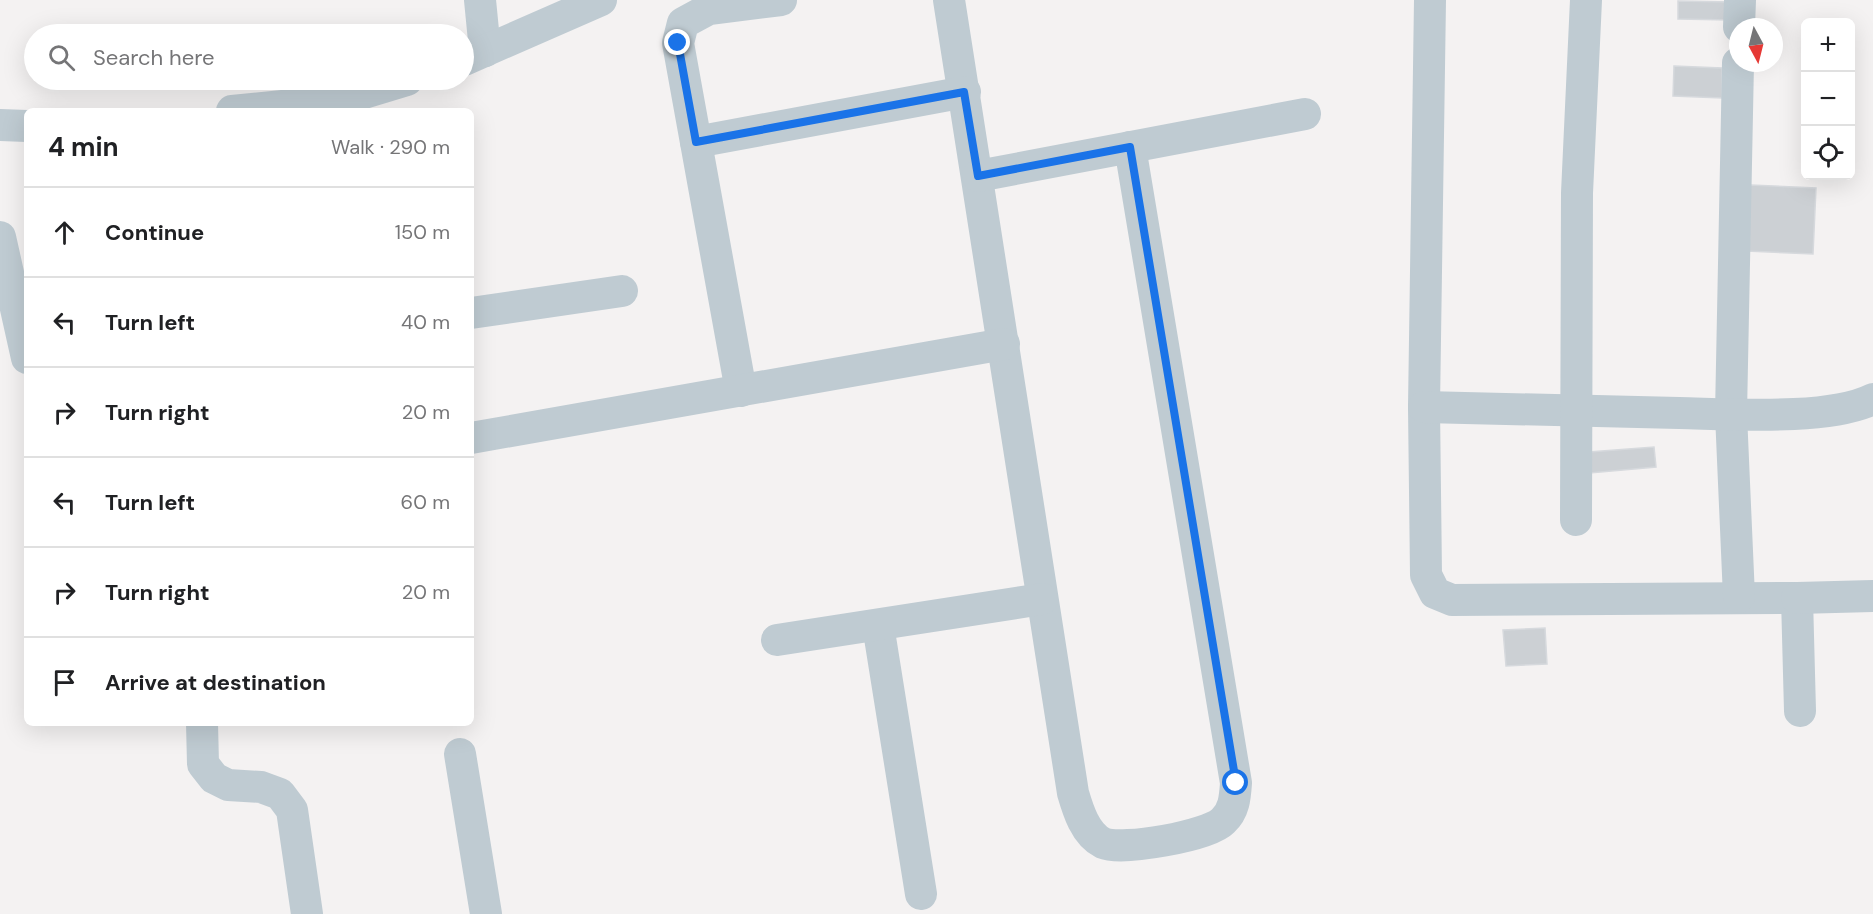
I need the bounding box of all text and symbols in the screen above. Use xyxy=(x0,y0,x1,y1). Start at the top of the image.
north arrow xyxy=(1729,18,1783,72)
map controls xyxy=(1801,18,1855,180)
button: + xyxy=(1801,18,1855,72)
search box xyxy=(24,24,474,90)
route end xyxy=(664,29,690,55)
icon: search xyxy=(45,41,78,74)
text: Search here xyxy=(93,43,214,72)
button: − xyxy=(1801,72,1855,126)
button: locate xyxy=(1801,126,1855,180)
text: 4 min xyxy=(48,130,119,164)
text: Walk · 290 m xyxy=(331,134,450,160)
icon: ahead xyxy=(48,216,81,249)
text: Continue xyxy=(105,218,204,247)
text: 150 m xyxy=(395,219,450,245)
icon: left xyxy=(48,306,81,339)
text: Turn left xyxy=(105,308,195,337)
text: 40 m xyxy=(401,309,450,335)
icon: right xyxy=(48,396,81,429)
text: Turn right xyxy=(105,398,210,427)
text: 20 m xyxy=(402,399,450,425)
icon: left xyxy=(48,486,81,519)
text: Turn left xyxy=(105,488,195,517)
text: 60 m xyxy=(401,489,450,515)
icon: right xyxy=(48,576,81,609)
text: Turn right xyxy=(105,578,210,607)
text: 20 m xyxy=(402,579,450,605)
icon: arrive xyxy=(48,666,81,699)
text: Arrive at destination xyxy=(105,668,326,697)
route start xyxy=(1222,769,1248,795)

